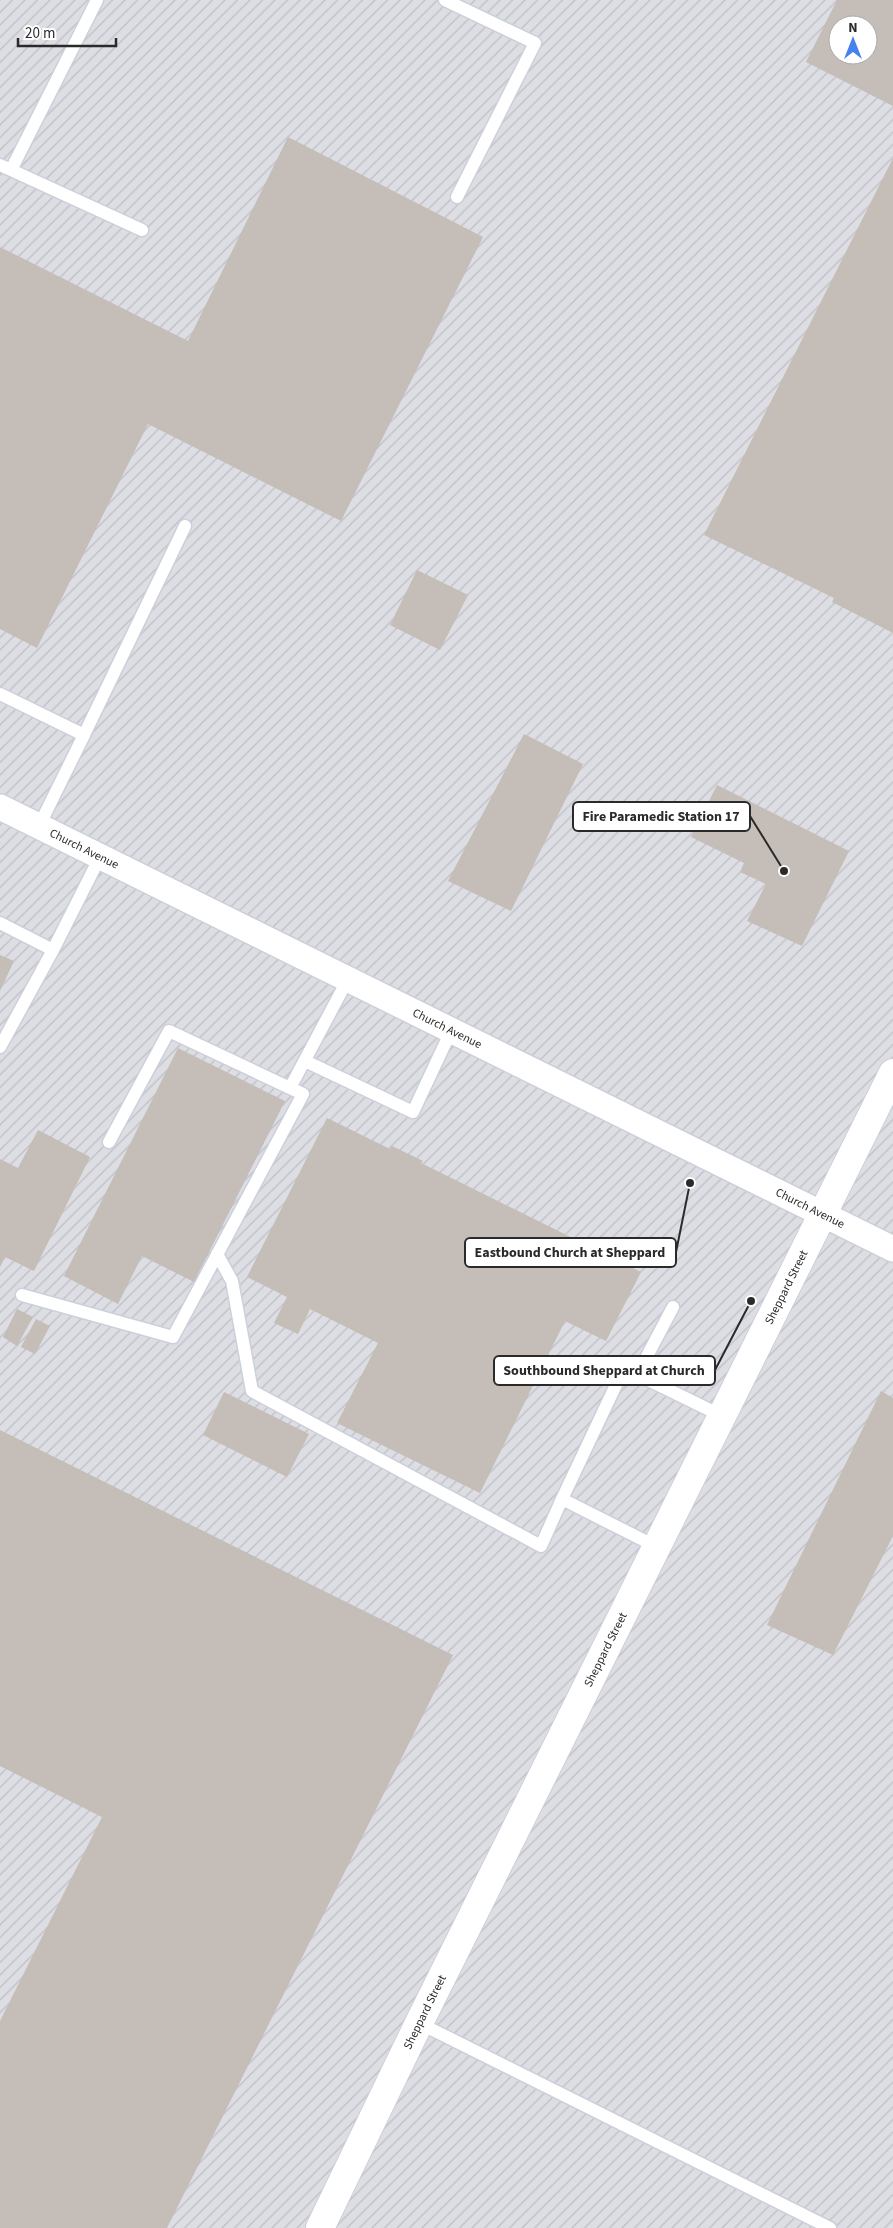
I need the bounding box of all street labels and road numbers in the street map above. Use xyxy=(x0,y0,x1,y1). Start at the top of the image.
street label: Church Avenue xyxy=(47,824,122,873)
street label: Church Avenue xyxy=(410,1004,485,1053)
street label: Church Avenue xyxy=(773,1184,848,1232)
street label: Sheppard Street xyxy=(760,1247,812,1327)
street label: Sheppard Street xyxy=(580,1609,631,1690)
street label: Sheppard Street xyxy=(399,1972,450,2052)

